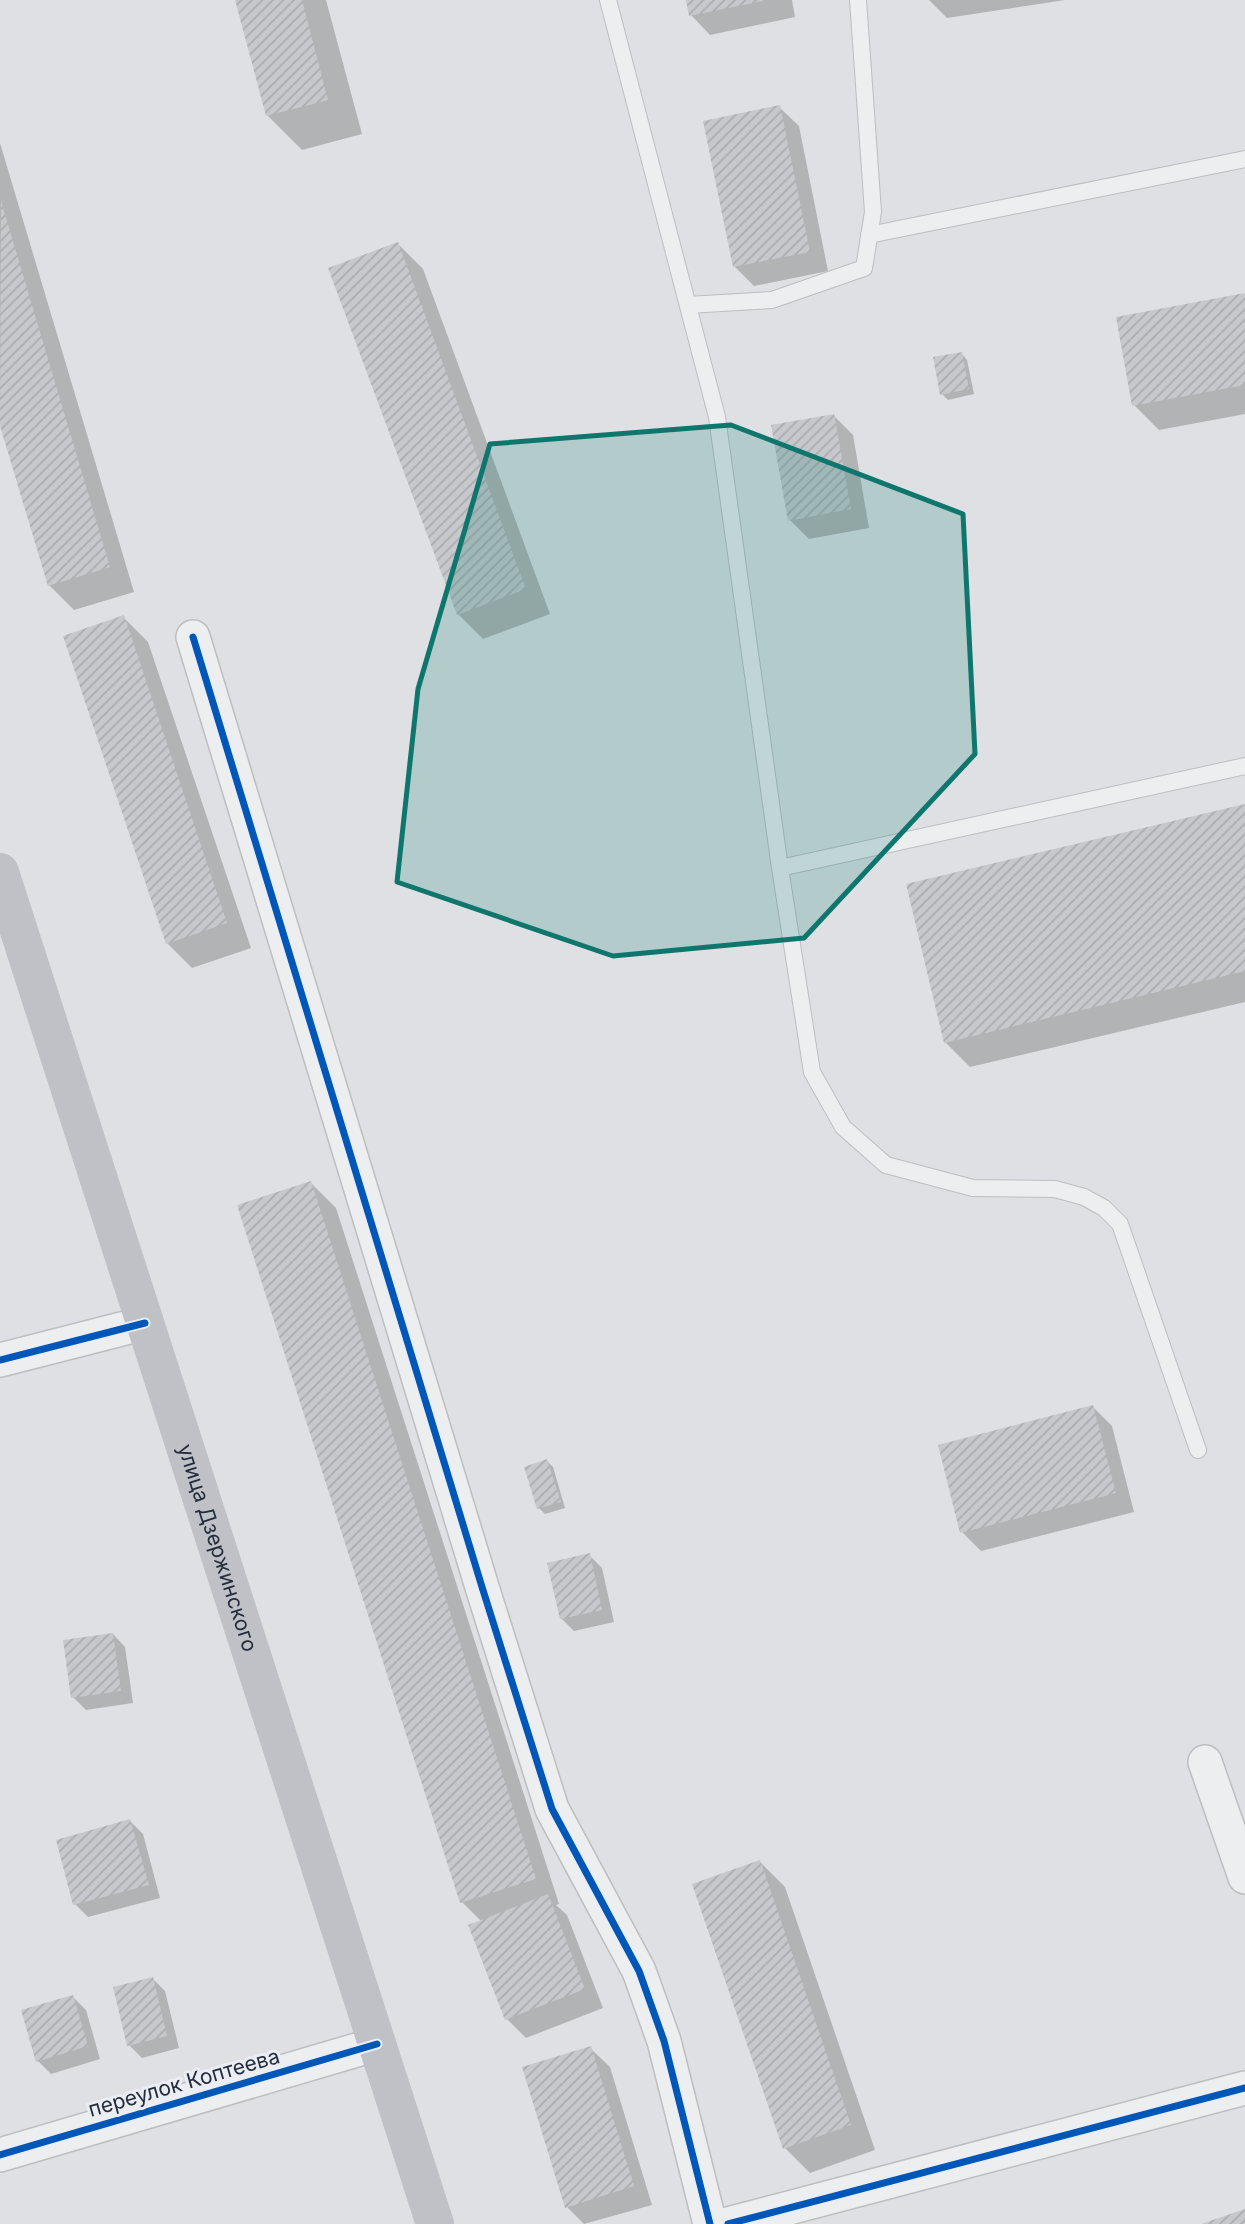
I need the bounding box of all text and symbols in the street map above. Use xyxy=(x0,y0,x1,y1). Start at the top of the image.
street label: улица Дзержинского xyxy=(173,1441,263,1655)
street label: переулок Коптеева xyxy=(85,2043,282,2122)

